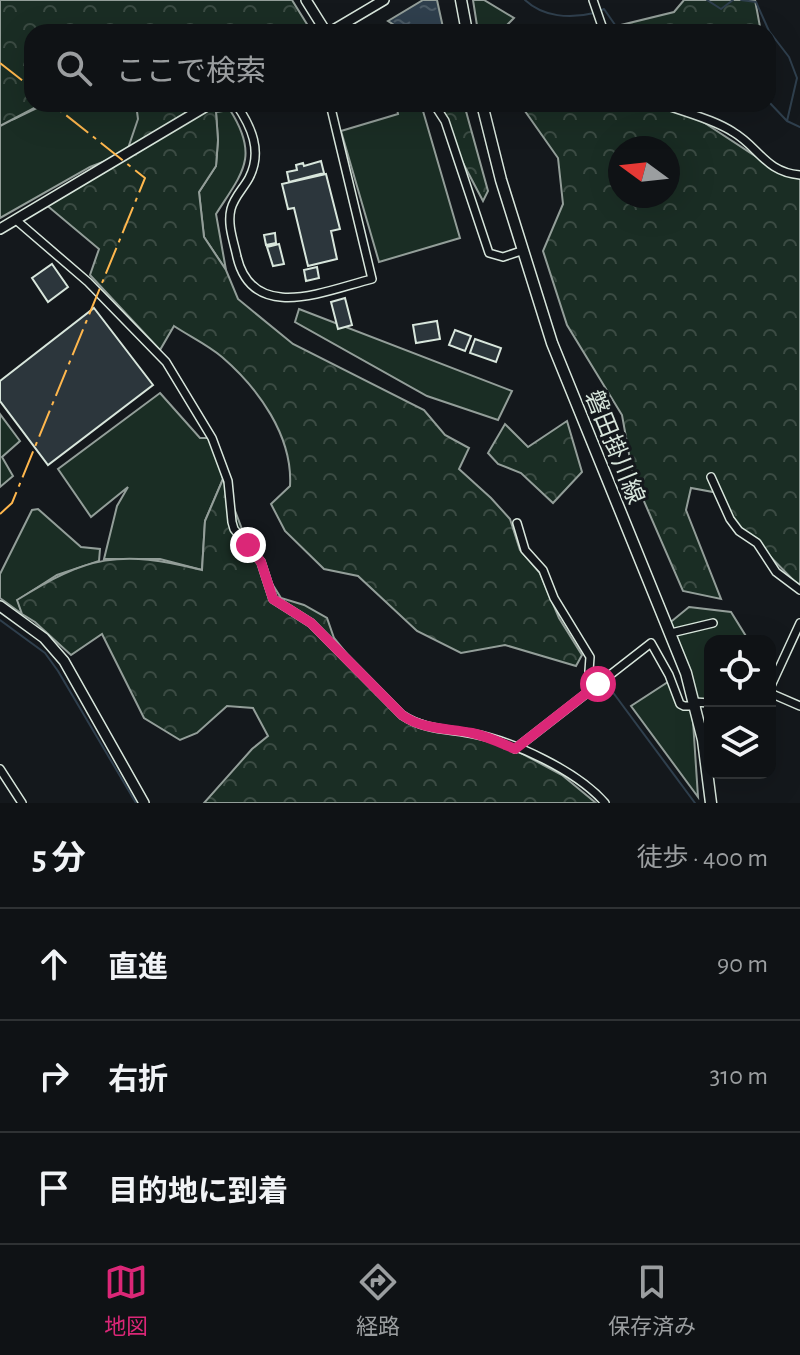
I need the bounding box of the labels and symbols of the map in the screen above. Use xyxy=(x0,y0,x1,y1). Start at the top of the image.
north arrow xyxy=(608,136,680,208)
street label: 磐田掛川線 xyxy=(580,386,650,508)
route end xyxy=(230,527,266,563)
route start xyxy=(580,666,616,702)

